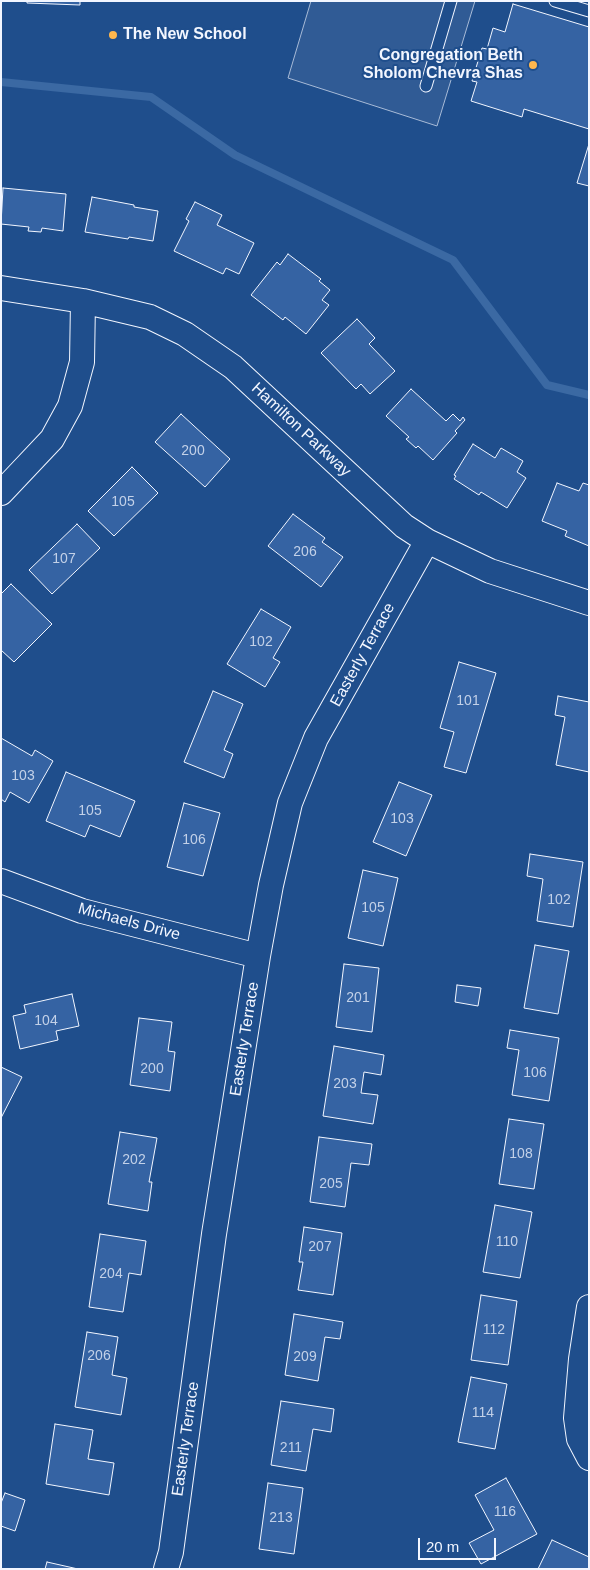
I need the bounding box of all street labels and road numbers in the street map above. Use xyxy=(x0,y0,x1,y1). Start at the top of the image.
street label: Hamilton Parkway xyxy=(247,379,355,481)
street label: Easterly Terrace xyxy=(327,600,399,710)
street label: Michaels Drive xyxy=(76,899,182,945)
street label: Easterly Terrace xyxy=(226,980,264,1098)
street label: Easterly Terrace xyxy=(168,1380,204,1498)

